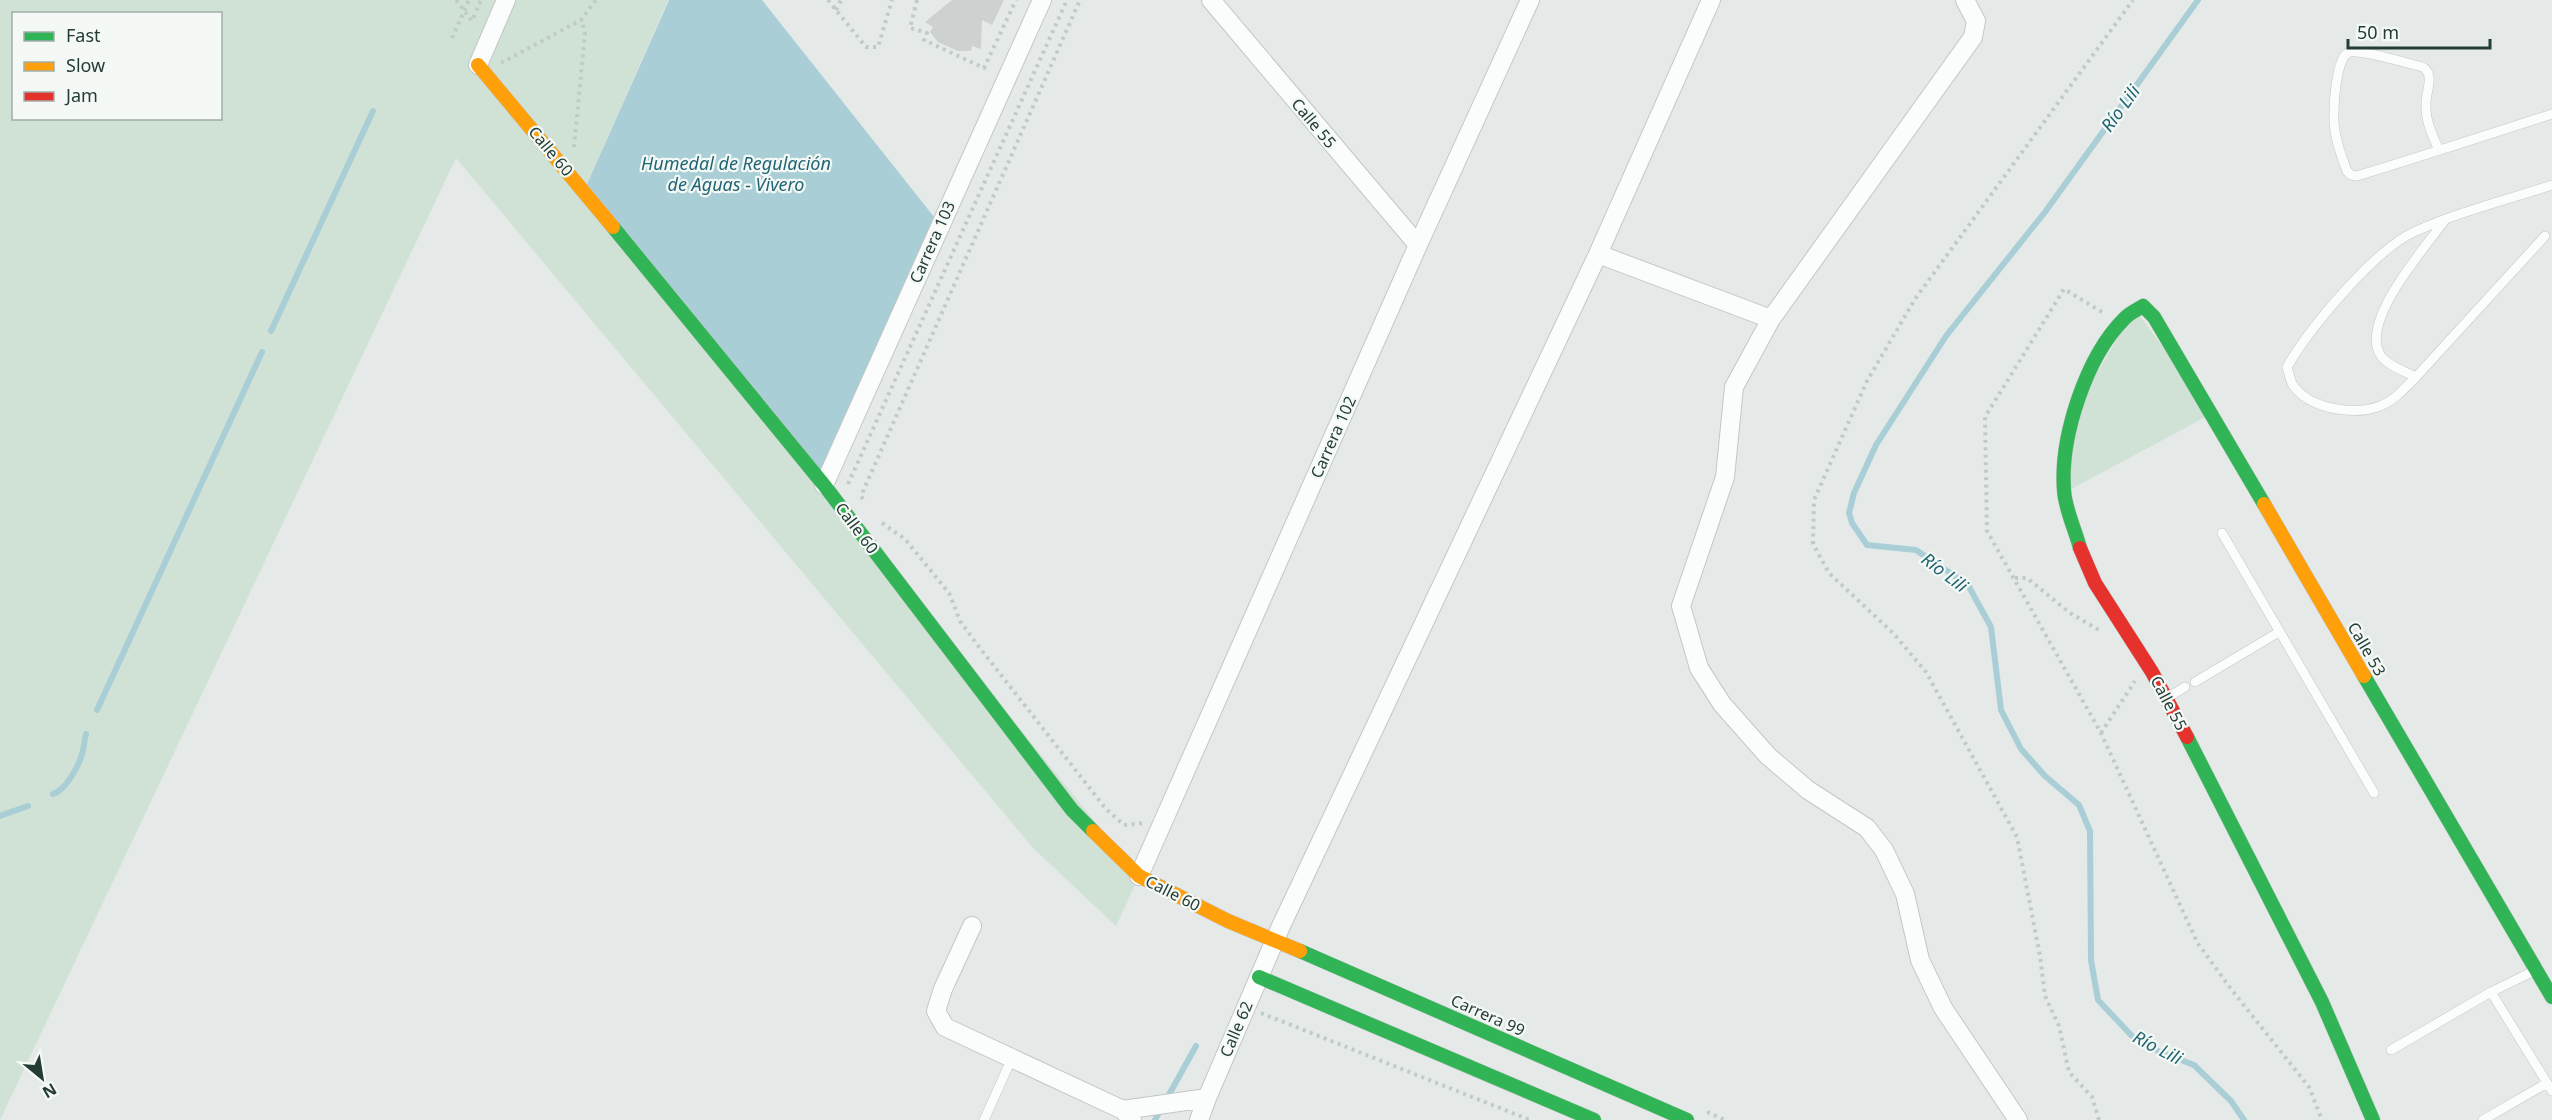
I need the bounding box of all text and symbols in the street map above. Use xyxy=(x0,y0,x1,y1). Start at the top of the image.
legend xyxy=(12,12,222,120)
scale bar xyxy=(2348,12,2490,50)
text: 50 m xyxy=(2357,20,2399,44)
text: Fast xyxy=(66,23,101,47)
text: Slow xyxy=(66,53,105,77)
water label: Río Lili xyxy=(2095,80,2145,136)
text: Jam xyxy=(64,83,98,107)
street label: Calle 55 xyxy=(1287,93,1341,153)
street label: Calle 60 xyxy=(524,121,578,181)
water label: Humedal de Regulación de Aguas - Vivero xyxy=(641,151,831,196)
street label: Carrera 103 xyxy=(904,197,960,287)
street label: Carrera 102 xyxy=(1305,392,1361,482)
street label: Calle 60 xyxy=(831,498,883,558)
water label: Río Lili xyxy=(1917,547,1973,598)
street label: Calle 53 xyxy=(2343,618,2391,680)
street label: Calle 55 xyxy=(2145,672,2193,734)
street label: Calle 60 xyxy=(1142,870,1204,916)
street label: Carrera 99 xyxy=(1448,989,1528,1041)
street label: Calle 62 xyxy=(1214,998,1258,1060)
water label: Río Lili xyxy=(2129,1024,2187,1070)
north arrow xyxy=(12,1048,72,1108)
text: N xyxy=(38,1078,61,1104)

